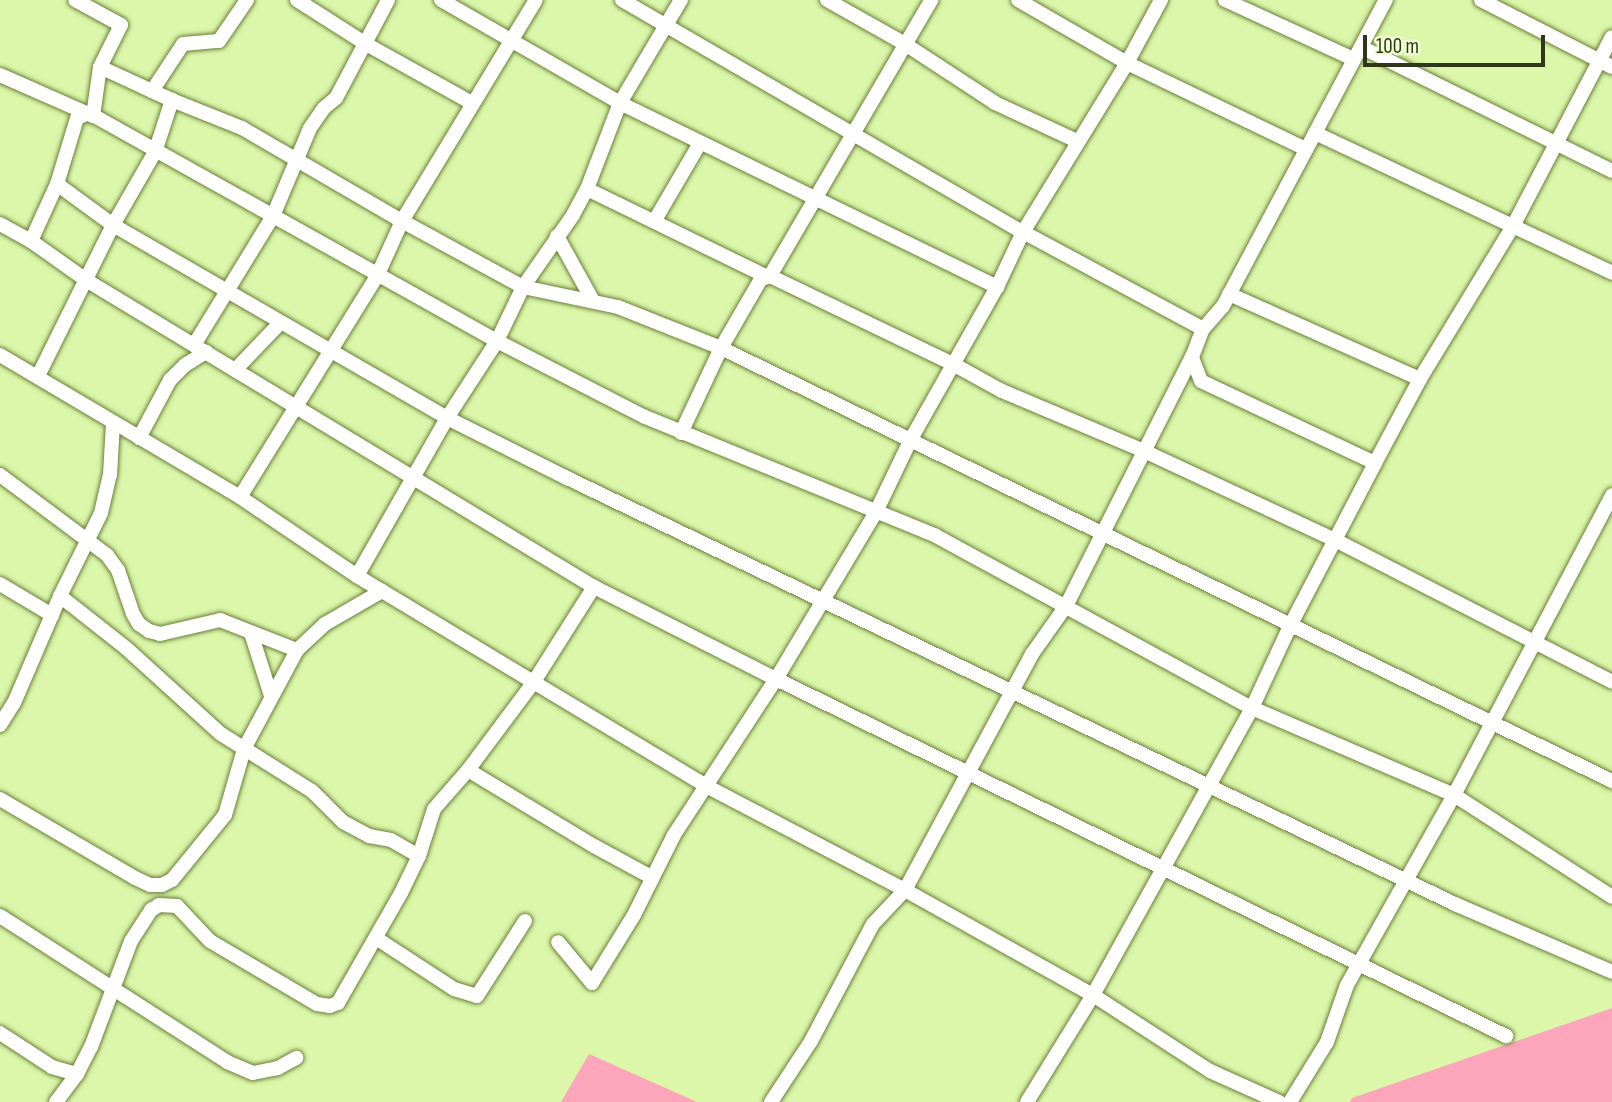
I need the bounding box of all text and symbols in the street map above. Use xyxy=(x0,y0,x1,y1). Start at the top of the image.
scale bar xyxy=(1367,21,1549,65)
text: 100 m xyxy=(1376,34,1419,59)

